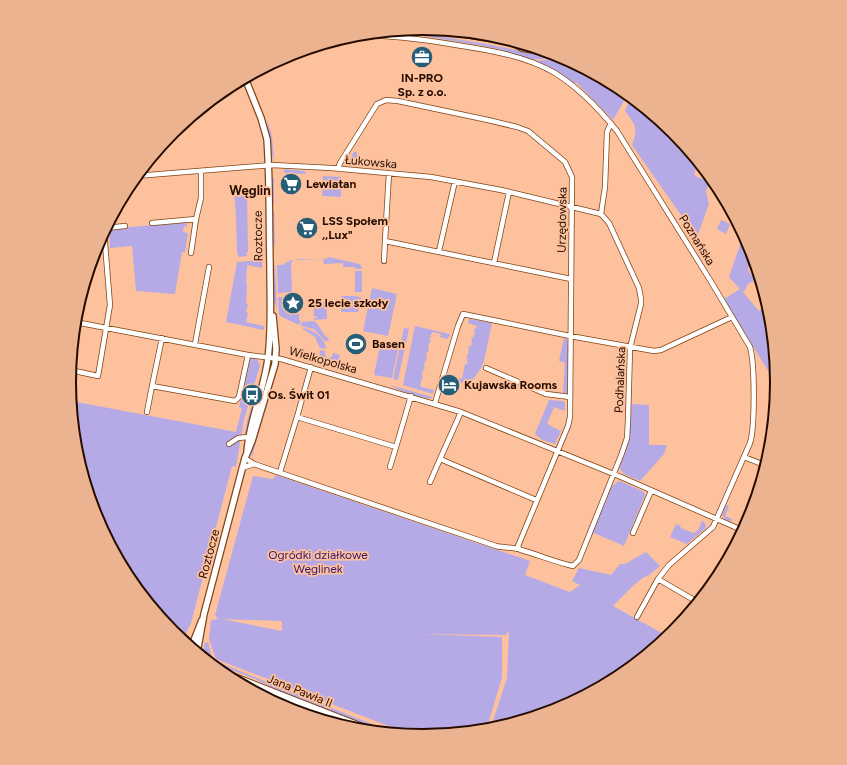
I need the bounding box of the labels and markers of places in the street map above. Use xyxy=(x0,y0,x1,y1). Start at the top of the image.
office icon: IN-PRO Sp. z o.o. xyxy=(409,44,435,70)
place label: IN-PRO Sp. z o.o. xyxy=(398,71,446,99)
supermarket icon: Lewiatan xyxy=(278,171,304,197)
place label: Lewiatan xyxy=(306,177,357,191)
place label: LSS Społem ,,Lux" xyxy=(322,214,388,242)
supermarket icon: LSS Społem ,,Lux" xyxy=(294,215,320,241)
place icon: 25 lecie szkoły xyxy=(280,290,306,316)
place label: 25 lecie szkoły xyxy=(308,296,388,310)
sports icon: Basen xyxy=(343,331,369,357)
place label: Basen xyxy=(372,337,405,351)
hotel icon: Kujawska Rooms xyxy=(436,372,462,398)
place label: Kujawska Rooms xyxy=(464,378,558,392)
bus stop icon: Os. Świt 01 xyxy=(239,382,265,408)
place label: Os. Świt 01 xyxy=(268,388,330,402)

